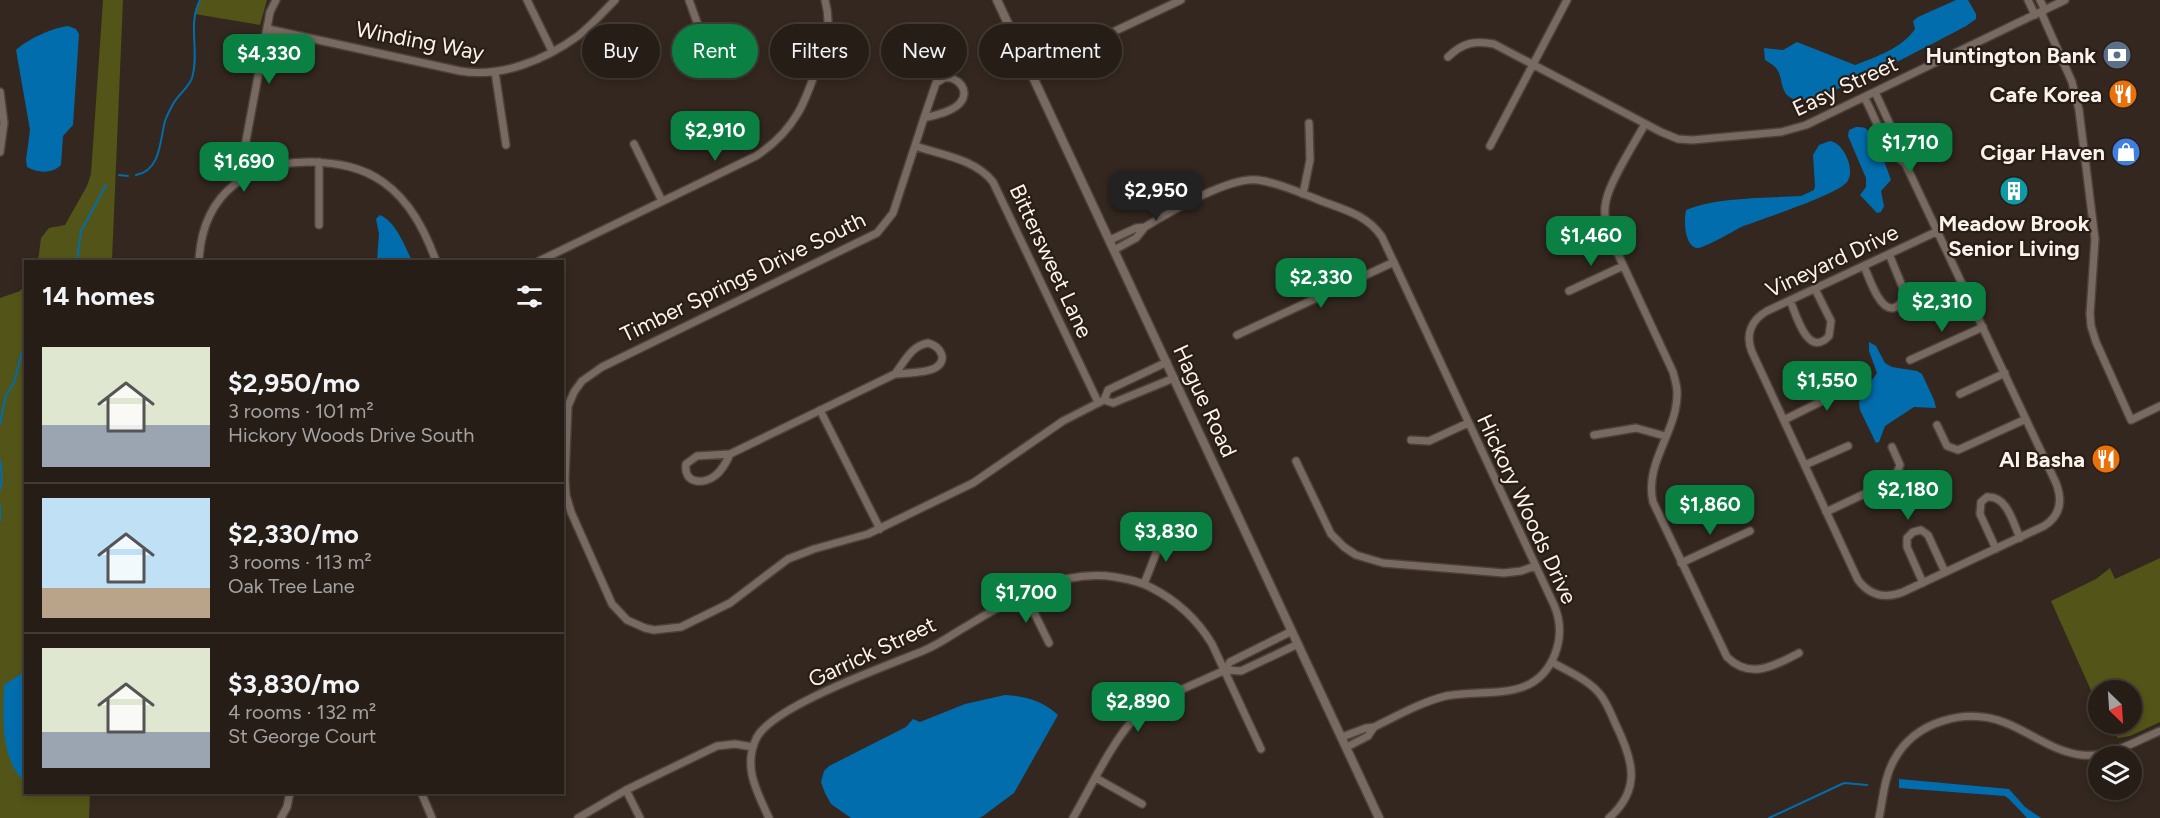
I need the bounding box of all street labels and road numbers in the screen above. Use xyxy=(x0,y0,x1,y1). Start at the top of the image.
street label: Winding Way xyxy=(354,15,487,67)
street label: Easy Street xyxy=(1788,50,1902,122)
street label: Bittersweet Lane xyxy=(1004,180,1098,342)
street label: Timber Springs Drive South xyxy=(616,206,870,348)
street label: Vineyard Drive xyxy=(1761,218,1903,304)
street label: Hague Road xyxy=(1167,340,1243,462)
street label: Hickory Woods Drive xyxy=(1471,410,1583,608)
street label: Garrick Street xyxy=(804,611,940,693)

